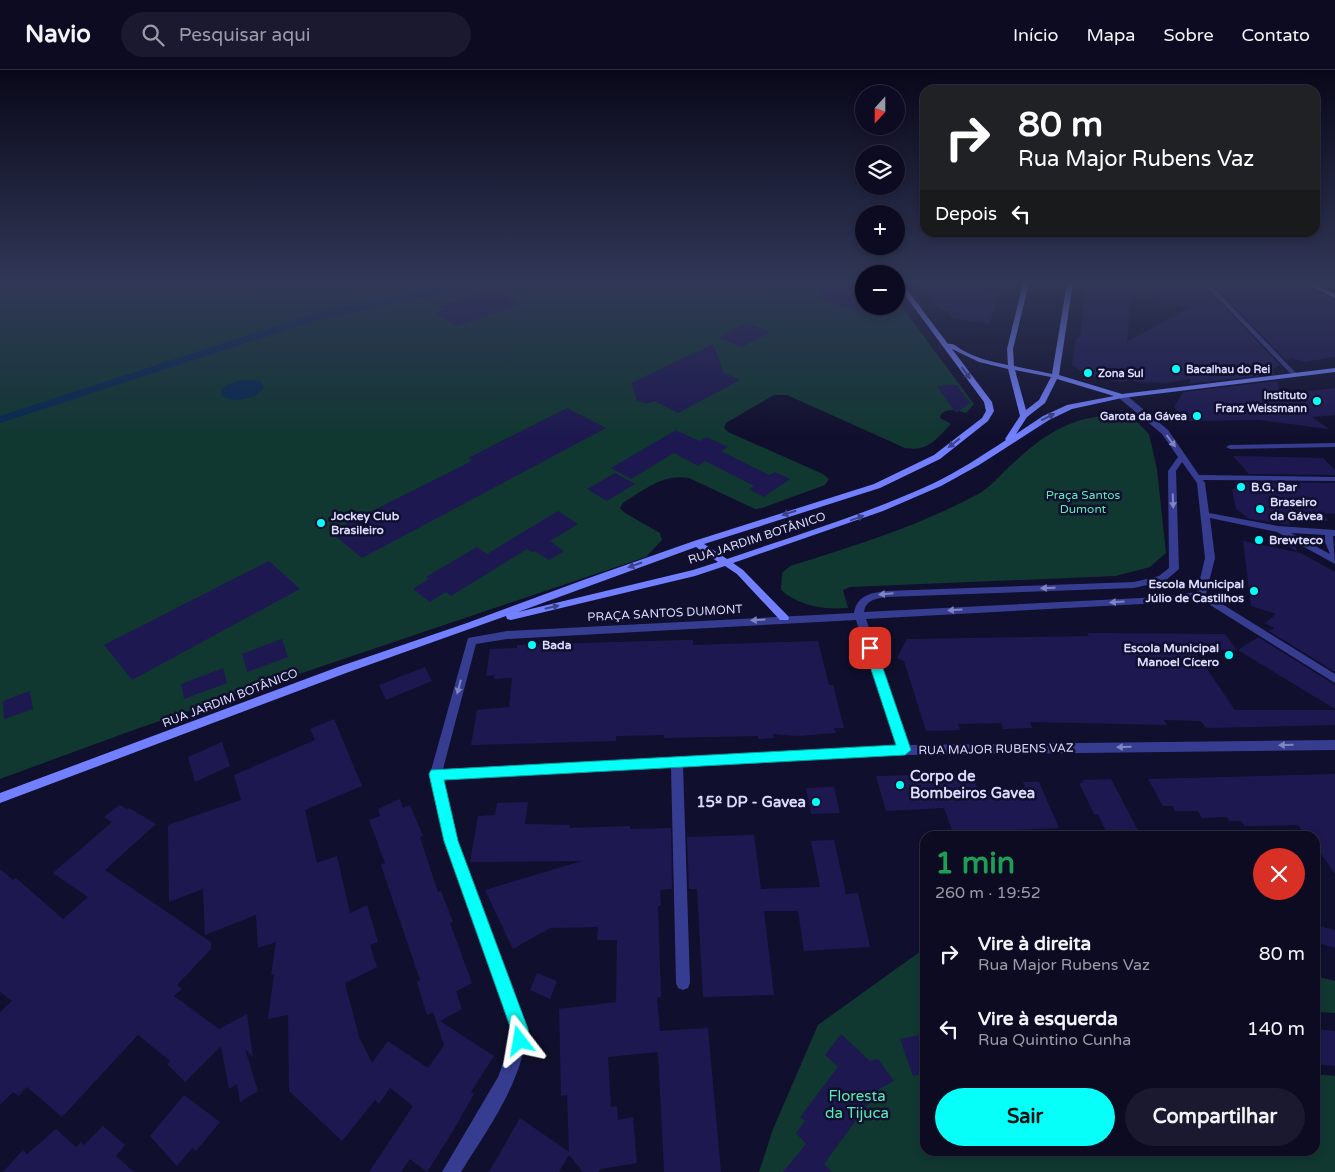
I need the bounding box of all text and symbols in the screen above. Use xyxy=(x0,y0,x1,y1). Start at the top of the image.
search box xyxy=(121,12,471,57)
text: Navio xyxy=(25,20,91,49)
icon: search xyxy=(139,21,167,49)
text: Pesquisar aqui xyxy=(179,24,311,46)
text: Início xyxy=(1013,24,1058,46)
text: Mapa xyxy=(1086,24,1135,46)
text: Sobre xyxy=(1163,24,1214,46)
text: Contato xyxy=(1242,24,1310,46)
north arrow xyxy=(855,85,905,135)
map controls xyxy=(855,85,905,315)
text: 80 m xyxy=(1018,104,1103,146)
icon: right xyxy=(935,105,1000,170)
button: layers xyxy=(855,145,905,195)
text: Rua Major Rubens Vaz xyxy=(1018,146,1254,172)
icon: left xyxy=(1007,200,1035,228)
text: Depois xyxy=(935,203,997,225)
button: + xyxy=(855,205,905,255)
button: − xyxy=(855,265,905,315)
marker: Bacalhau do Rei xyxy=(1170,363,1182,375)
place label: Bacalhau do Rei xyxy=(1186,363,1271,376)
one-way arrow xyxy=(961,366,971,380)
marker: Zona Sul xyxy=(1082,367,1094,379)
place label: Zona Sul xyxy=(1098,367,1144,380)
place label: Instituto Franz Weissmann xyxy=(1215,389,1307,415)
marker: Instituto Franz Weissmann xyxy=(1311,395,1323,407)
place label: Garota da Gávea xyxy=(1100,410,1187,423)
marker: Garota da Gávea xyxy=(1191,410,1203,422)
one-way arrow xyxy=(1041,413,1056,421)
one-way arrow xyxy=(1166,434,1177,447)
one-way arrow xyxy=(948,438,961,449)
place label: B.G. Bar xyxy=(1251,480,1297,494)
marker: B.G. Bar xyxy=(1235,481,1247,493)
park label: Praça Santos Dumont xyxy=(1046,488,1120,516)
one-way arrow xyxy=(1169,494,1177,510)
place label: Braseiro da Gávea xyxy=(1270,495,1323,523)
marker: Braseiro da Gávea xyxy=(1254,503,1266,515)
place label: Jockey Club Brasileiro xyxy=(330,509,400,537)
street label: RUA JARDIM BOTÂNICO xyxy=(686,509,828,567)
one-way arrow xyxy=(782,510,797,518)
one-way arrow xyxy=(850,514,865,522)
marker: Jockey Club Brasileiro xyxy=(315,517,327,529)
place label: Brewteco xyxy=(1269,533,1323,547)
marker: Brewteco xyxy=(1253,534,1265,546)
one-way arrow xyxy=(628,562,643,569)
place label: Escola Municipal Júlio de Castilhos xyxy=(1145,577,1244,605)
one-way arrow xyxy=(1040,585,1056,593)
marker: Escola Municipal Júlio de Castilhos xyxy=(1248,585,1260,597)
one-way arrow xyxy=(878,590,894,598)
one-way arrow xyxy=(1109,598,1125,606)
street label: PRAÇA SANTOS DUMONT xyxy=(587,602,744,624)
one-way arrow xyxy=(545,603,560,611)
one-way arrow xyxy=(947,606,963,614)
one-way arrow xyxy=(750,616,766,624)
pin xyxy=(849,627,891,669)
icon: arrive xyxy=(856,634,884,662)
place label: Bada xyxy=(542,638,572,652)
marker: Bada xyxy=(526,639,538,651)
place label: Escola Municipal Manoel Cícero xyxy=(1123,641,1219,669)
marker: Escola Municipal Manoel Cícero xyxy=(1223,649,1235,661)
street label: RUA JARDIM BOTÂNICO xyxy=(160,666,300,730)
one-way arrow xyxy=(455,679,463,694)
street label: RUA MAJOR RUBENS VAZ xyxy=(918,741,1074,757)
one-way arrow xyxy=(1278,741,1294,749)
one-way arrow xyxy=(1116,743,1132,751)
place label: Corpo de Bombeiros Gavea xyxy=(910,767,1035,802)
marker: Corpo de Bombeiros Gavea xyxy=(894,779,906,791)
place label: 15º DP - Gavea xyxy=(696,793,806,811)
marker: 15º DP - Gavea xyxy=(810,796,822,808)
text: 1 min xyxy=(935,845,1015,882)
button: close xyxy=(1253,848,1305,900)
text: 260 m · 19:52 xyxy=(935,883,1041,903)
text: Vire à direita xyxy=(978,933,1091,955)
icon: right xyxy=(935,940,963,968)
text: 80 m xyxy=(1259,943,1305,965)
text: Rua Major Rubens Vaz xyxy=(978,955,1150,975)
text: Vire à esquerda xyxy=(978,1008,1118,1030)
position arrow xyxy=(493,1014,545,1066)
icon: left xyxy=(935,1015,963,1043)
text: 140 m xyxy=(1247,1018,1305,1040)
text: Rua Quintino Cunha xyxy=(978,1030,1131,1050)
park label: Floresta da Tijuca xyxy=(825,1087,889,1122)
button: Sair xyxy=(935,1088,1115,1146)
button: Compartilhar xyxy=(1125,1088,1305,1146)

